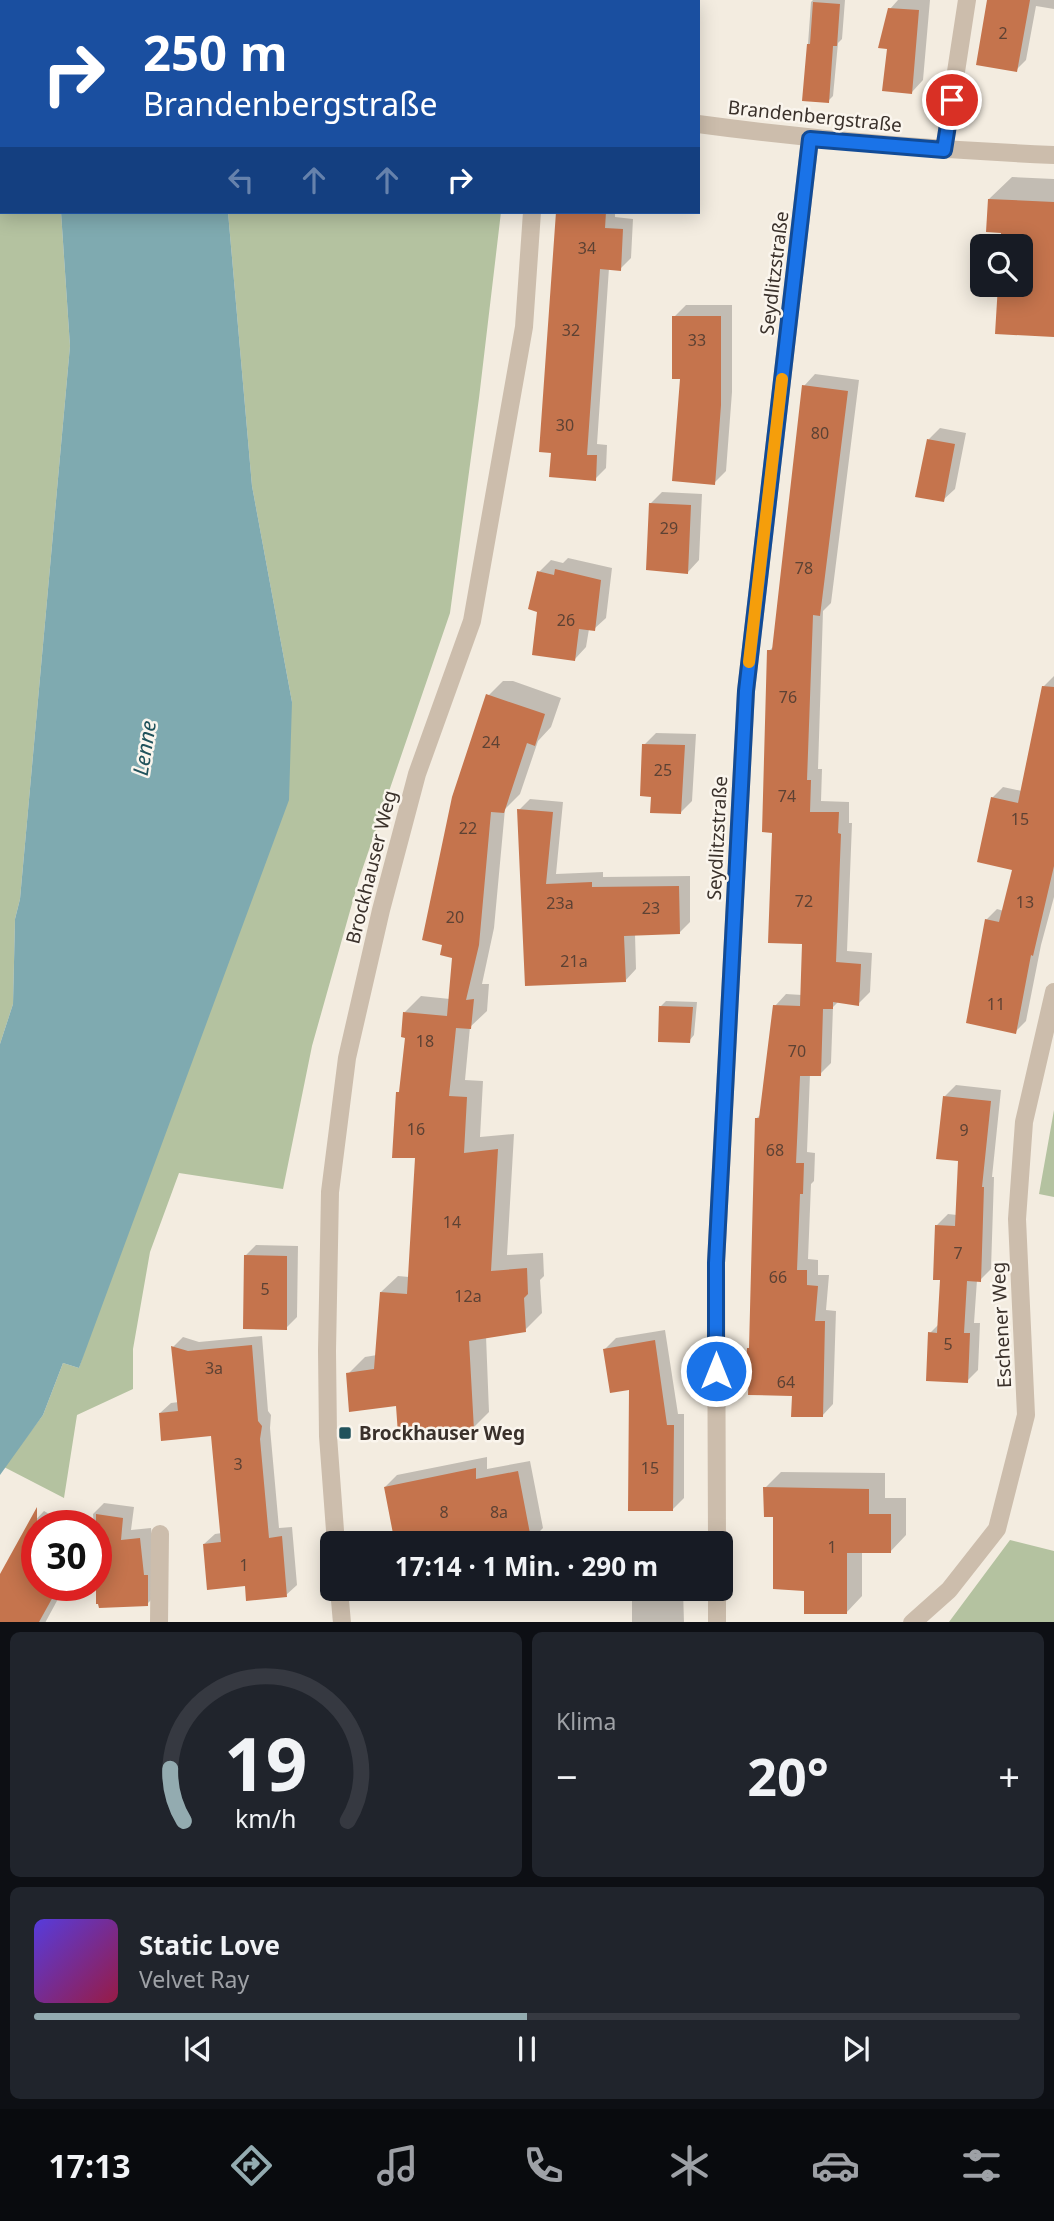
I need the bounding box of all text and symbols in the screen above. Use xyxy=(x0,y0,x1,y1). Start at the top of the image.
text: 250 m xyxy=(143,19,288,85)
house number: 2 xyxy=(998,22,1008,44)
icon: right xyxy=(28,28,119,119)
pin xyxy=(922,70,982,130)
icon: arrive xyxy=(933,81,971,119)
text: Brandenbergstraße xyxy=(143,82,438,125)
street label: Brandenbergstraße xyxy=(727,94,903,138)
icon: left xyxy=(222,161,260,199)
icon: ahead xyxy=(295,161,333,199)
icon: ahead xyxy=(368,161,406,199)
icon: right xyxy=(441,161,479,199)
street label: Seydlitzstraße xyxy=(754,210,794,336)
map controls xyxy=(970,234,1033,297)
button: search xyxy=(970,234,1033,297)
house number: 34 xyxy=(578,237,596,259)
house number: 32 xyxy=(562,319,580,341)
house number: 33 xyxy=(688,329,706,351)
house number: 30 xyxy=(556,414,574,436)
house number: 80 xyxy=(811,422,829,444)
house number: 29 xyxy=(660,517,678,539)
house number: 78 xyxy=(795,557,813,579)
house number: 26 xyxy=(557,609,575,631)
house number: 76 xyxy=(779,686,797,708)
water label: Lenne xyxy=(126,718,162,778)
house number: 24 xyxy=(482,731,500,753)
house number: 25 xyxy=(654,759,672,781)
street label: Seydlitzstraße xyxy=(701,775,733,901)
house number: 74 xyxy=(778,785,796,807)
street label: Brockhauser Weg xyxy=(339,788,403,946)
house number: 15 xyxy=(1011,808,1029,830)
house number: 22 xyxy=(459,817,477,839)
house number: 72 xyxy=(795,890,813,912)
house number: 13 xyxy=(1016,891,1034,913)
house number: 23a xyxy=(546,892,574,914)
house number: 23 xyxy=(642,897,660,919)
house number: 20 xyxy=(446,906,464,928)
house number: 21a xyxy=(560,950,588,972)
house number: 11 xyxy=(987,993,1005,1015)
house number: 18 xyxy=(416,1030,434,1052)
house number: 70 xyxy=(788,1040,806,1062)
house number: 16 xyxy=(407,1118,425,1140)
house number: 9 xyxy=(959,1119,969,1141)
house number: 68 xyxy=(766,1139,784,1161)
house number: 14 xyxy=(443,1211,461,1233)
house number: 7 xyxy=(953,1242,963,1264)
street label: Eschener Weg xyxy=(985,1261,1017,1389)
house number: 66 xyxy=(769,1266,787,1288)
house number: 5 xyxy=(260,1278,270,1300)
house number: 12a xyxy=(454,1285,482,1307)
house number: 5 xyxy=(943,1333,953,1355)
position arrow xyxy=(679,1334,753,1408)
house number: 3a xyxy=(205,1357,223,1379)
house number: 64 xyxy=(777,1371,795,1393)
place label: Brockhauser Weg xyxy=(359,1420,525,1446)
marker: Brockhauser Weg xyxy=(337,1425,353,1441)
house number: 3 xyxy=(233,1453,243,1475)
house number: 15 xyxy=(641,1457,659,1479)
house number: 8 xyxy=(439,1501,449,1523)
house number: 8a xyxy=(490,1501,508,1523)
speed limit sign: 30 xyxy=(21,1510,112,1601)
house number: 1 xyxy=(827,1536,837,1558)
text: 17:14 · 1 Min. · 290 m xyxy=(395,1548,658,1584)
house number: 1 xyxy=(239,1554,249,1576)
text: Klima xyxy=(556,1705,617,1737)
text: 19 xyxy=(224,1713,308,1812)
text: 20° xyxy=(747,1740,829,1811)
text: − xyxy=(556,1750,578,1802)
text: + xyxy=(998,1750,1020,1802)
text: km/h xyxy=(235,1800,297,1834)
text: Static Love xyxy=(139,1927,280,1963)
text: Velvet Ray xyxy=(139,1963,249,1995)
icon: previous xyxy=(179,2030,217,2068)
icon: pause xyxy=(508,2030,546,2068)
icon: next xyxy=(837,2030,875,2068)
icon: directions xyxy=(227,2141,276,2190)
icon: music xyxy=(373,2141,422,2190)
icon: phone xyxy=(519,2141,568,2190)
icon: climate xyxy=(665,2141,714,2190)
icon: car xyxy=(811,2141,860,2190)
icon: filters xyxy=(957,2141,1006,2190)
text: 17:13 xyxy=(48,2144,131,2187)

